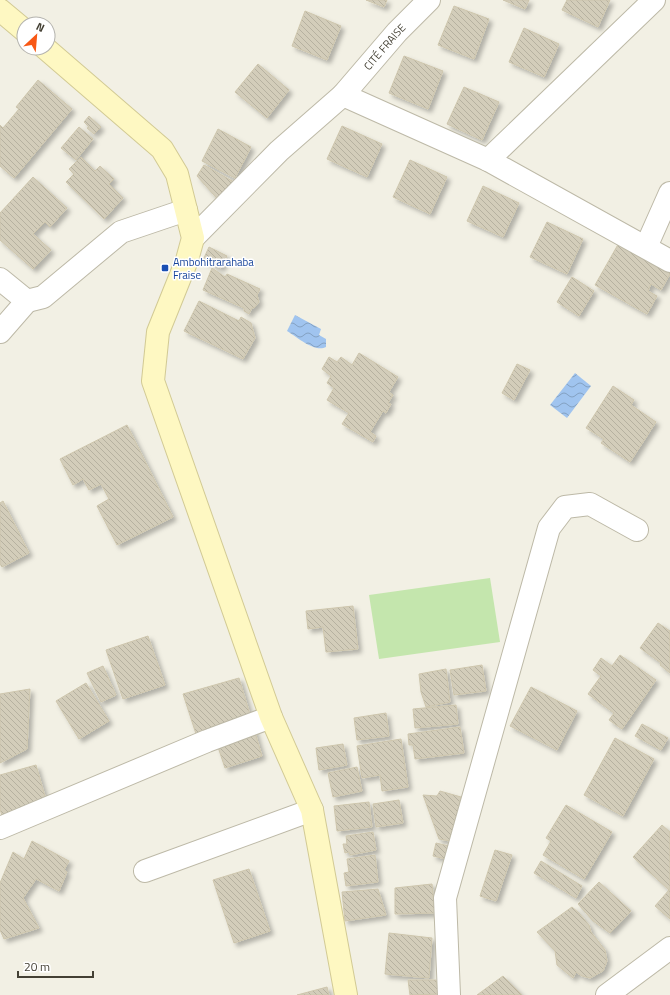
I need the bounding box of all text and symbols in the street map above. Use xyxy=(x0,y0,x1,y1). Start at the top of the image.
north arrow xyxy=(16,16,56,56)
text: N xyxy=(33,18,47,36)
street label: CITÉ FRAISE xyxy=(360,20,409,73)
place label: Ambohitrarahaba Fraise xyxy=(173,254,254,283)
marker: Ambohitrarahaba Fraise xyxy=(160,263,170,273)
scale bar xyxy=(18,953,93,979)
text: 20 m xyxy=(24,957,50,976)

